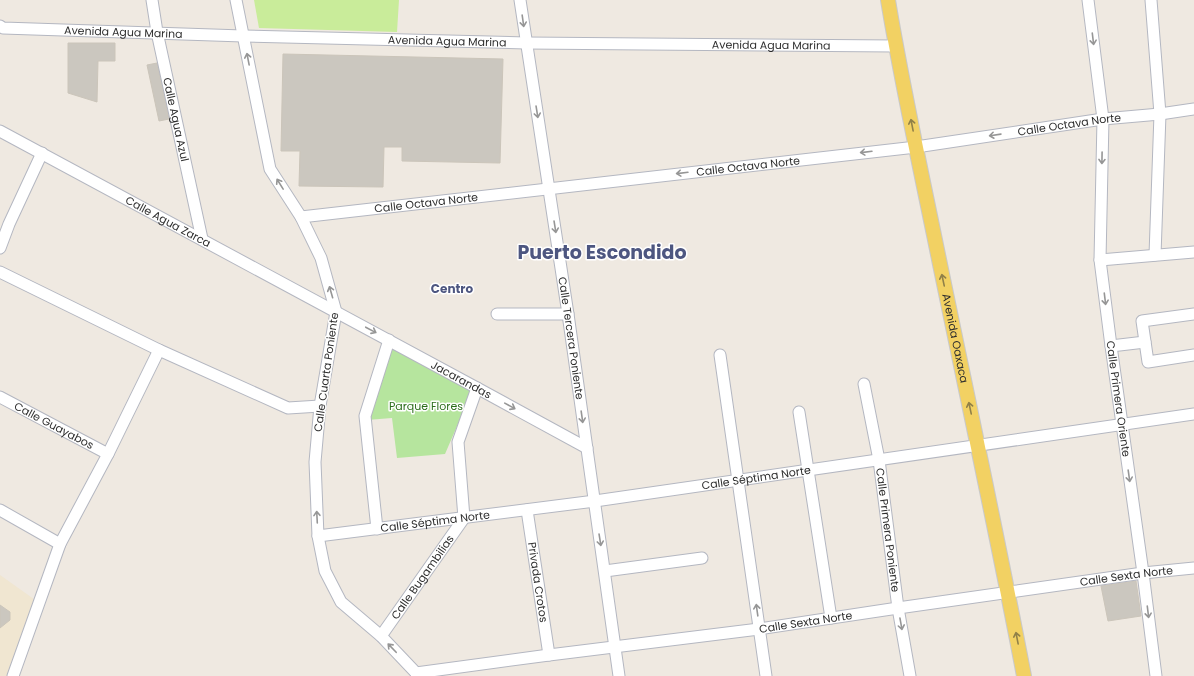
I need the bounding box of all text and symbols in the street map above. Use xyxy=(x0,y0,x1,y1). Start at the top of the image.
one-way arrow xyxy=(519,15,527,28)
street label: Avenida Agua Marina xyxy=(64,22,183,42)
street label: Avenida Agua Marina xyxy=(388,32,507,51)
one-way arrow xyxy=(1089,32,1097,45)
street label: Avenida Agua Marina xyxy=(712,37,830,53)
one-way arrow xyxy=(243,53,251,66)
street label: Calle Agua Azul xyxy=(159,76,193,163)
one-way arrow xyxy=(533,105,541,118)
street label: Calle Octava Norte xyxy=(1017,109,1122,140)
one-way arrow xyxy=(907,119,915,132)
one-way arrow xyxy=(989,131,1002,139)
one-way arrow xyxy=(860,149,873,156)
one-way arrow xyxy=(1098,151,1106,164)
street label: Calle Octava Norte xyxy=(695,152,801,180)
one-way arrow xyxy=(676,170,689,177)
one-way arrow xyxy=(276,179,284,190)
street label: Calle Octava Norte xyxy=(374,189,479,217)
street label: Calle Agua Zarca xyxy=(123,192,214,251)
one-way arrow xyxy=(551,220,559,233)
district label: Puerto Escondido xyxy=(517,239,687,266)
one-way arrow xyxy=(939,274,947,287)
street label: Calle Tercera Poniente xyxy=(554,276,588,401)
district label: Centro xyxy=(431,280,473,297)
one-way arrow xyxy=(327,285,334,298)
street label: Avenida Oaxaca xyxy=(938,292,972,384)
one-way arrow xyxy=(1101,292,1109,305)
street label: Calle Cuarta Poniente xyxy=(310,311,342,433)
one-way arrow xyxy=(365,327,377,335)
street label: Calle Primera Oriente xyxy=(1102,340,1135,458)
street label: Jacarandas xyxy=(428,357,495,403)
street label: Calle Guayabos xyxy=(11,398,97,453)
park label: Parque Flores xyxy=(389,398,463,414)
one-way arrow xyxy=(965,401,973,414)
one-way arrow xyxy=(503,402,515,410)
one-way arrow xyxy=(578,410,586,423)
street label: Calle Séptima Norte xyxy=(700,462,812,493)
street label: Calle Primera Poniente xyxy=(872,467,904,593)
one-way arrow xyxy=(1125,470,1133,483)
street label: Calle Séptima Norte xyxy=(379,506,491,536)
one-way arrow xyxy=(314,511,321,524)
street label: Calle Bugambilias xyxy=(387,531,458,623)
one-way arrow xyxy=(597,533,605,546)
street label: Privada Crotos xyxy=(524,541,552,624)
street label: Calle Sexta Norte xyxy=(1079,562,1174,590)
one-way arrow xyxy=(753,604,761,617)
one-way arrow xyxy=(1144,605,1152,618)
street label: Calle Sexta Norte xyxy=(758,607,853,637)
one-way arrow xyxy=(897,617,905,630)
one-way arrow xyxy=(1013,632,1021,645)
one-way arrow xyxy=(387,643,397,653)

